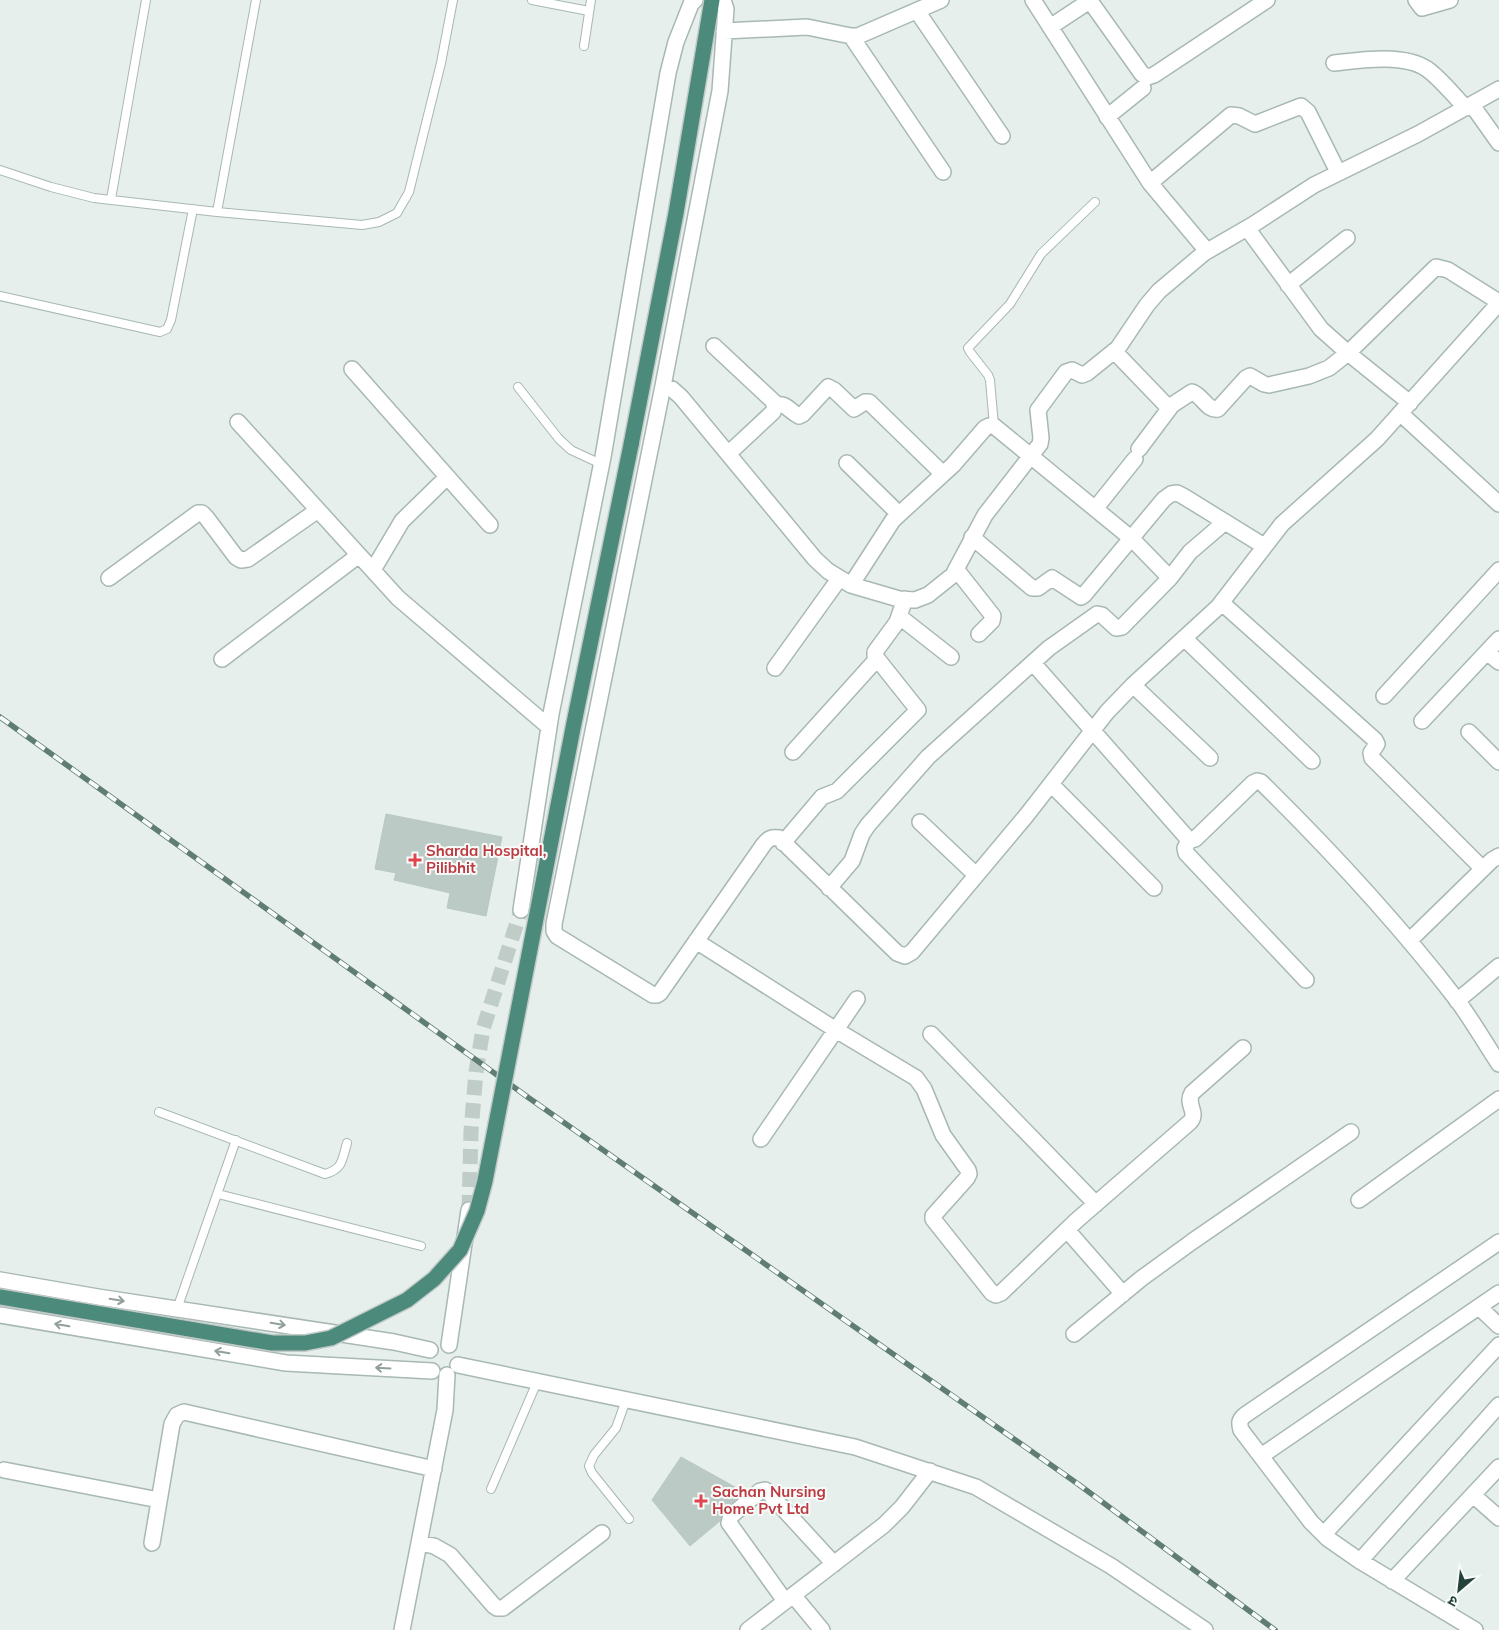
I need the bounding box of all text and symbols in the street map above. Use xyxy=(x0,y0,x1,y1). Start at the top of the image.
place label: Sharda Hospital, Pilibhit xyxy=(426,841,546,877)
marker: Sharda Hospital, Pilibhit xyxy=(408,853,422,867)
one-way arrow xyxy=(109,1295,125,1305)
one-way arrow xyxy=(269,1319,285,1329)
one-way arrow xyxy=(54,1320,70,1330)
one-way arrow xyxy=(214,1347,230,1357)
one-way arrow xyxy=(376,1364,392,1373)
place label: Sachan Nursing Home Pvt Ltd xyxy=(712,1482,826,1518)
marker: Sachan Nursing Home Pvt Ltd xyxy=(694,1494,708,1508)
north arrow xyxy=(1434,1565,1484,1615)
text: उ xyxy=(1444,1591,1461,1611)

